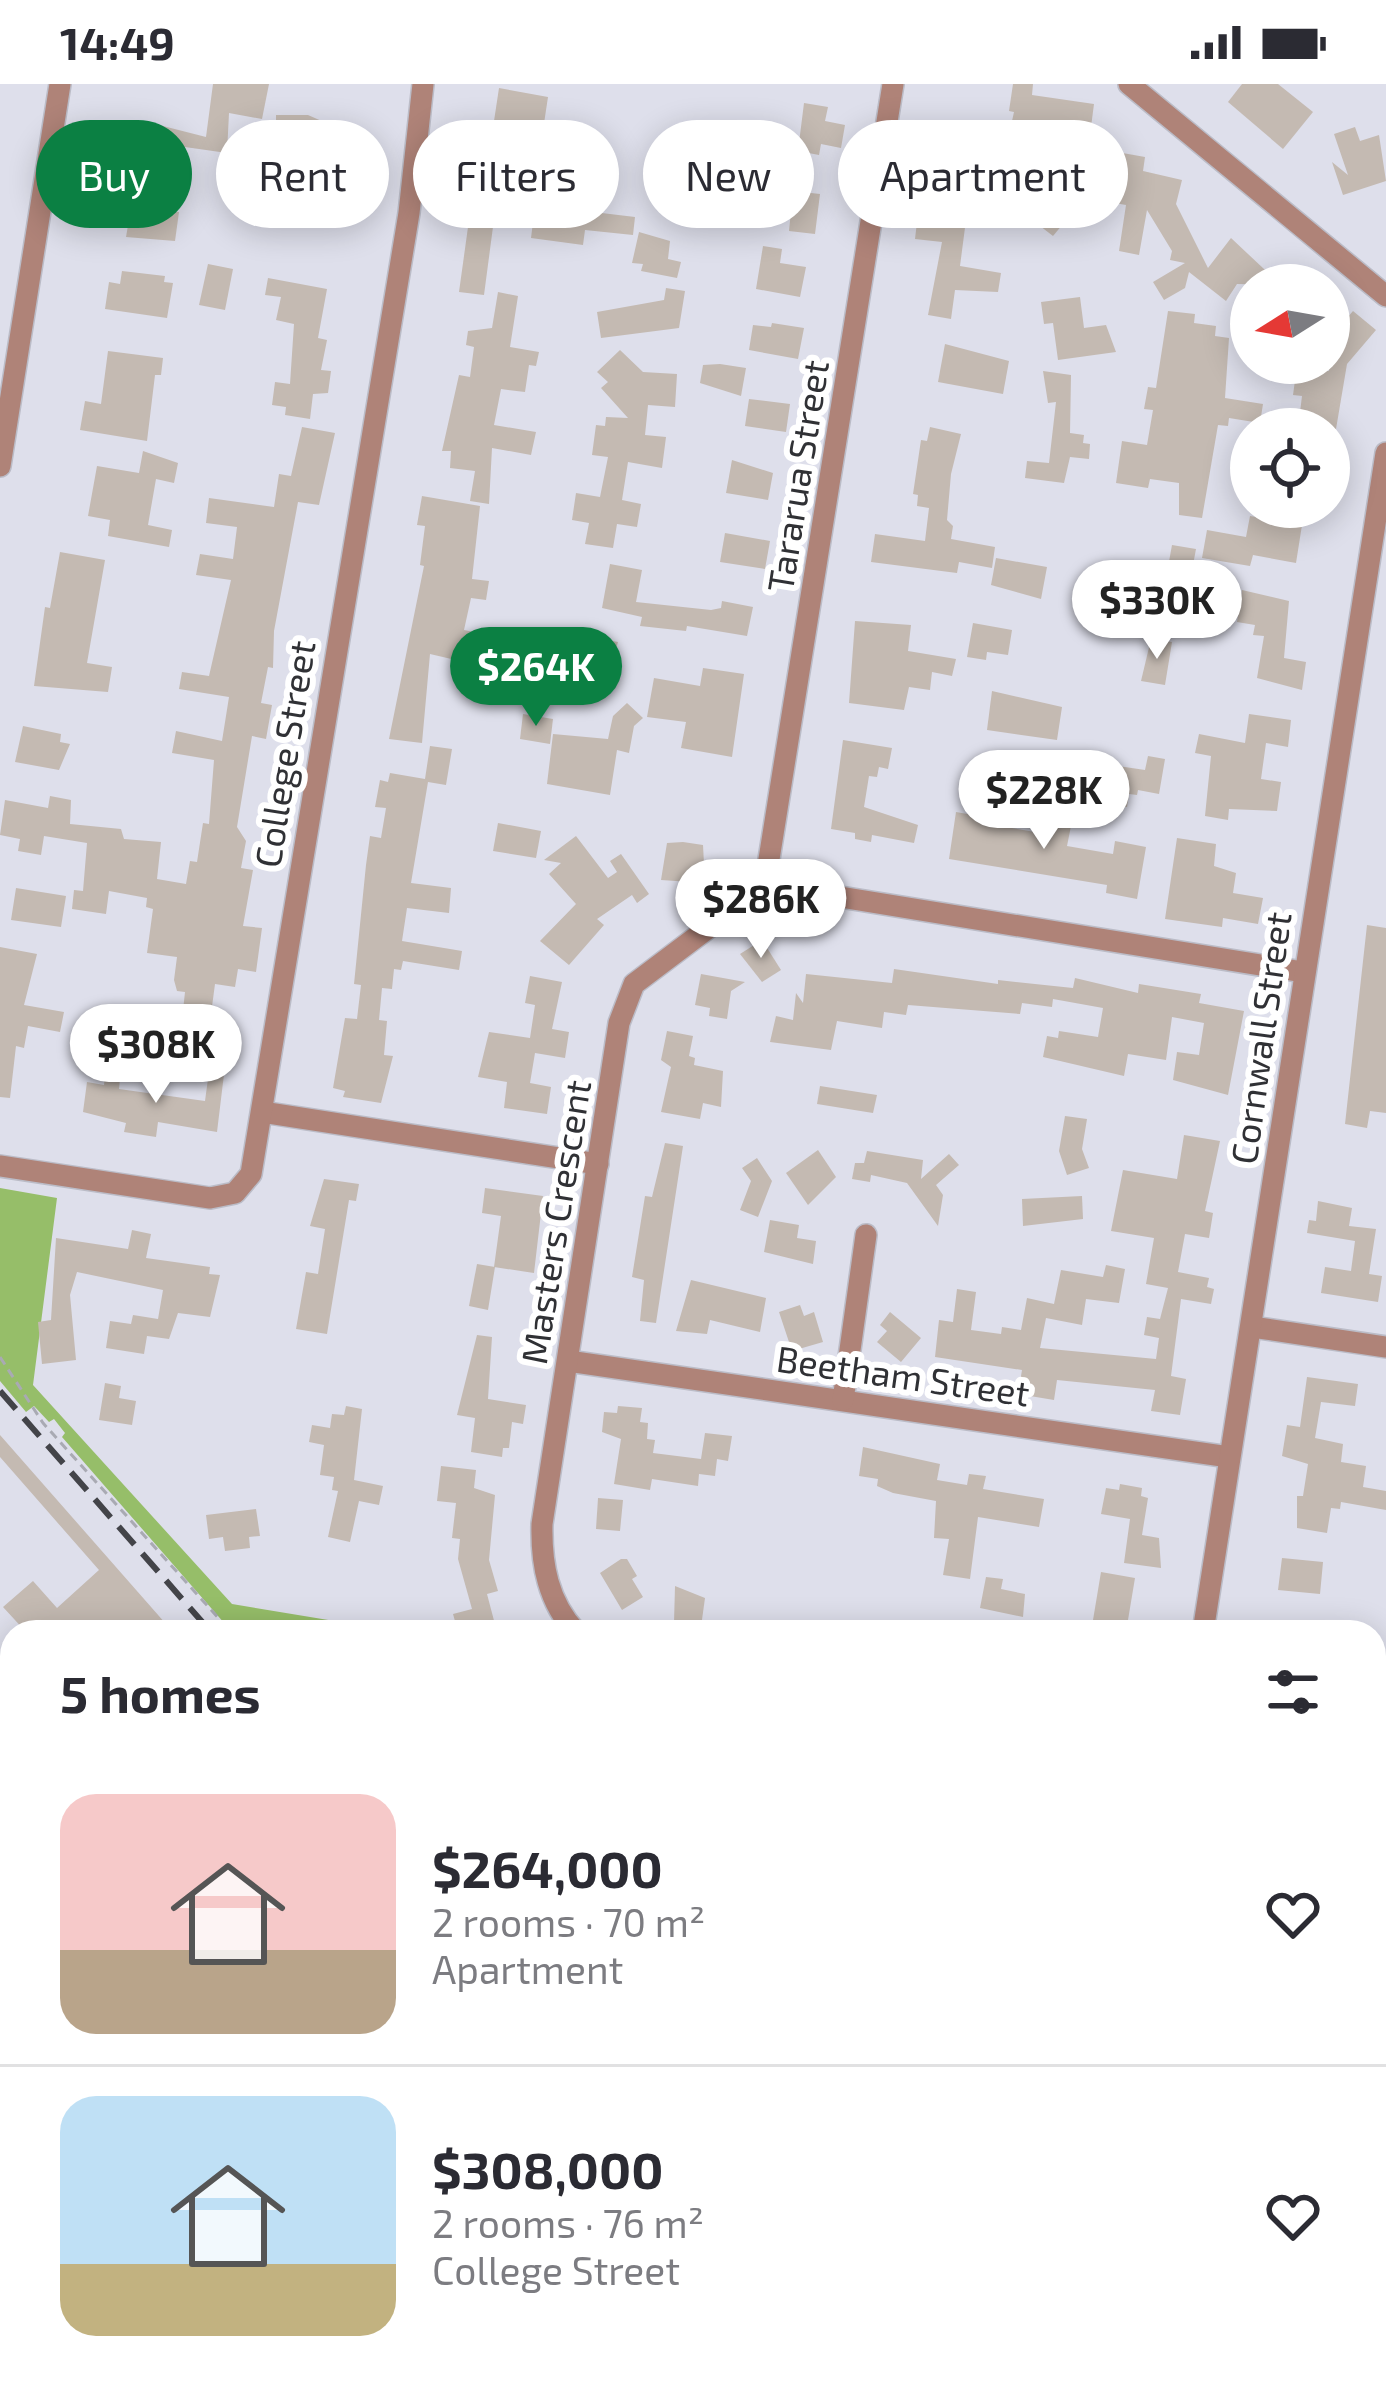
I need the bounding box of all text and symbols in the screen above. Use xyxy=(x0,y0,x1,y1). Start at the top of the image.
text: 14:49 xyxy=(60,15,175,69)
chip: Buy xyxy=(36,120,192,228)
chip: Rent xyxy=(216,120,389,228)
chip: Filters xyxy=(413,120,619,228)
chip: New xyxy=(643,120,814,228)
chip: Apartment xyxy=(838,120,1128,228)
north arrow xyxy=(1230,264,1350,384)
map controls xyxy=(1230,264,1350,528)
street label: Tararua Street xyxy=(757,357,836,595)
button: locate xyxy=(1230,408,1350,528)
pin: $330K xyxy=(1073,560,1241,662)
text: $330K xyxy=(1099,575,1215,622)
pin: $264K xyxy=(452,627,620,729)
street label: College Street xyxy=(244,637,323,870)
text: $264K xyxy=(477,642,595,689)
pin: $228K xyxy=(960,750,1128,852)
text: $228K xyxy=(986,765,1102,812)
pin: $286K xyxy=(677,859,845,961)
text: $286K xyxy=(702,874,820,921)
street label: Cornwall Street xyxy=(1221,909,1298,1167)
pin: $308K xyxy=(72,1004,240,1106)
text: $308K xyxy=(97,1019,215,1066)
street label: Masters Crescent xyxy=(511,1077,598,1367)
street label: Beetham Street xyxy=(774,1335,1032,1414)
icon: filters xyxy=(1260,1659,1326,1725)
text: 5 homes xyxy=(60,1662,261,1723)
text: $264,000 xyxy=(432,1837,663,1898)
icon: home xyxy=(156,1842,300,1986)
icon: heart xyxy=(1260,1881,1326,1947)
text: 2 rooms · 70 m² xyxy=(432,1898,705,1945)
text: Apartment xyxy=(432,1945,623,1992)
text: $308,000 xyxy=(432,2138,663,2199)
icon: home xyxy=(156,2144,300,2288)
icon: heart xyxy=(1260,2183,1326,2249)
text: 2 rooms · 76 m² xyxy=(432,2199,704,2246)
text: College Street xyxy=(432,2246,680,2293)

